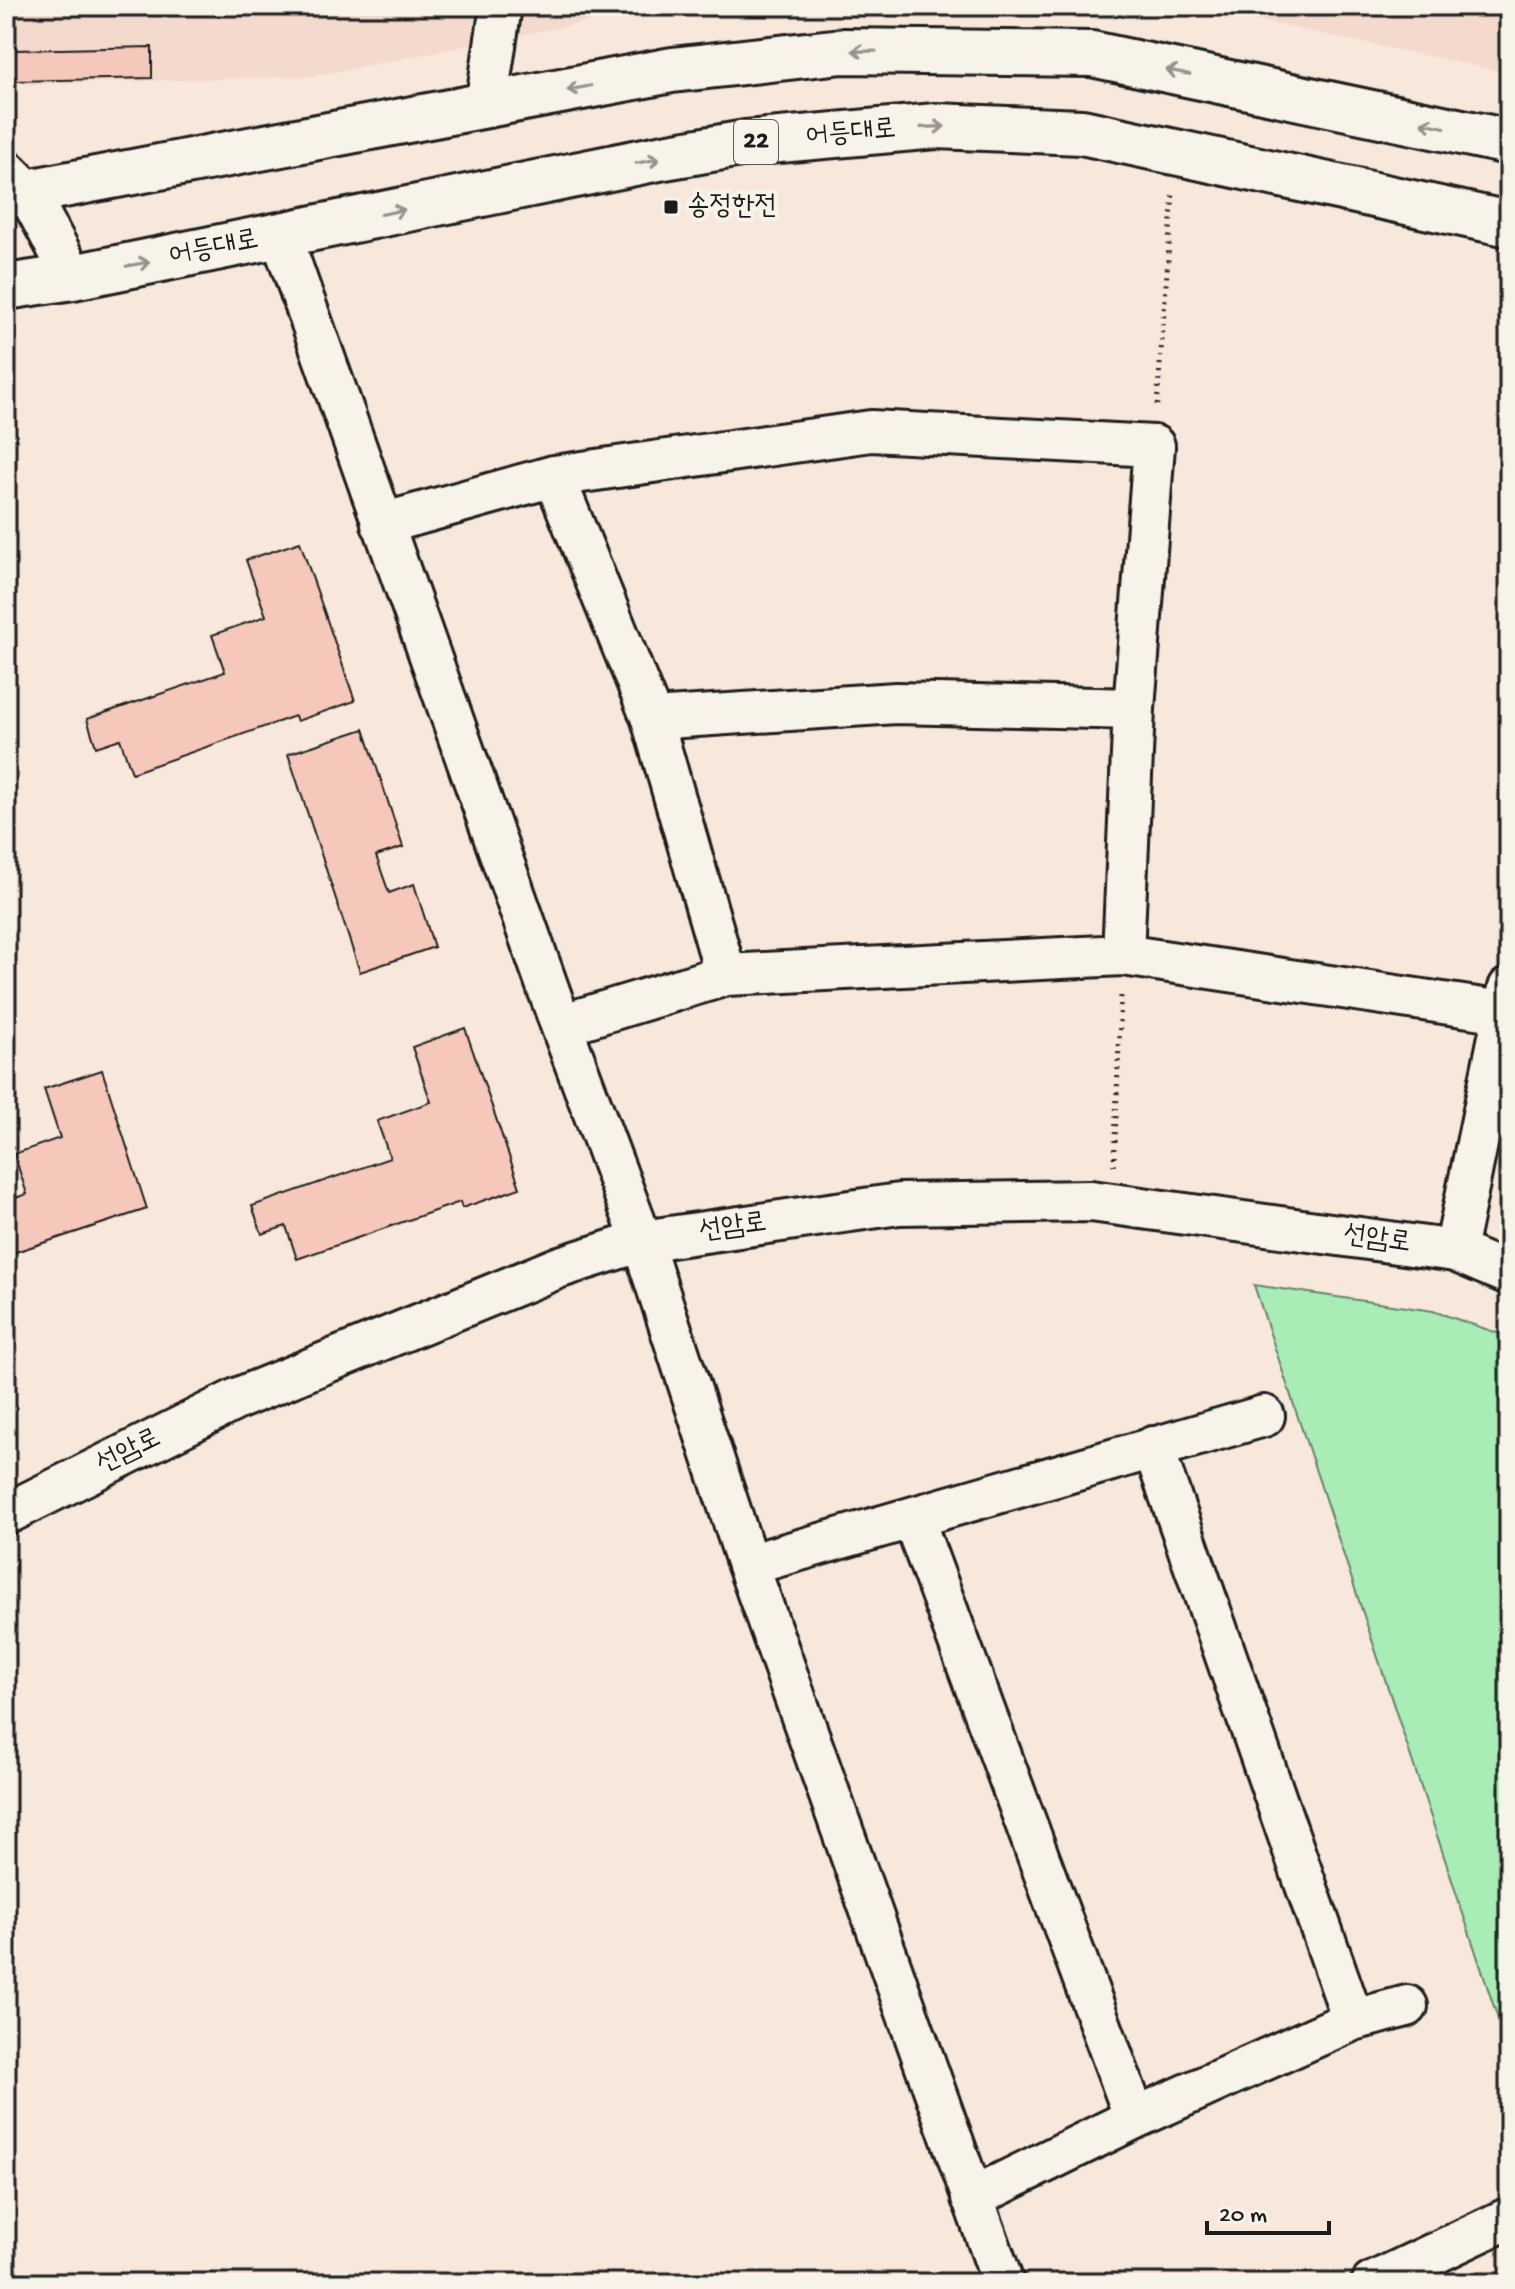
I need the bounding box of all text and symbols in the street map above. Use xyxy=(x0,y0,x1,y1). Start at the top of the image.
one-way arrow xyxy=(851,43,878,59)
one-way arrow xyxy=(1166,64,1192,79)
one-way arrow xyxy=(567,81,592,96)
street label: 어등대로 xyxy=(805,114,897,154)
one-way arrow xyxy=(1420,117,1446,132)
road number: 22 xyxy=(734,120,778,164)
one-way arrow xyxy=(919,120,946,135)
one-way arrow xyxy=(634,152,660,167)
place label: 송정한전 xyxy=(687,191,777,224)
marker: 송정한전 xyxy=(662,198,680,216)
one-way arrow xyxy=(379,204,405,219)
street label: 어등대로 xyxy=(167,224,261,274)
one-way arrow xyxy=(125,256,150,271)
street label: 선암로 xyxy=(697,1207,769,1249)
street label: 선암로 xyxy=(1341,1219,1413,1261)
street label: 선암로 xyxy=(91,1422,167,1482)
scale bar xyxy=(1207,2185,1329,2235)
text: 20 m xyxy=(1219,2202,1267,2231)

